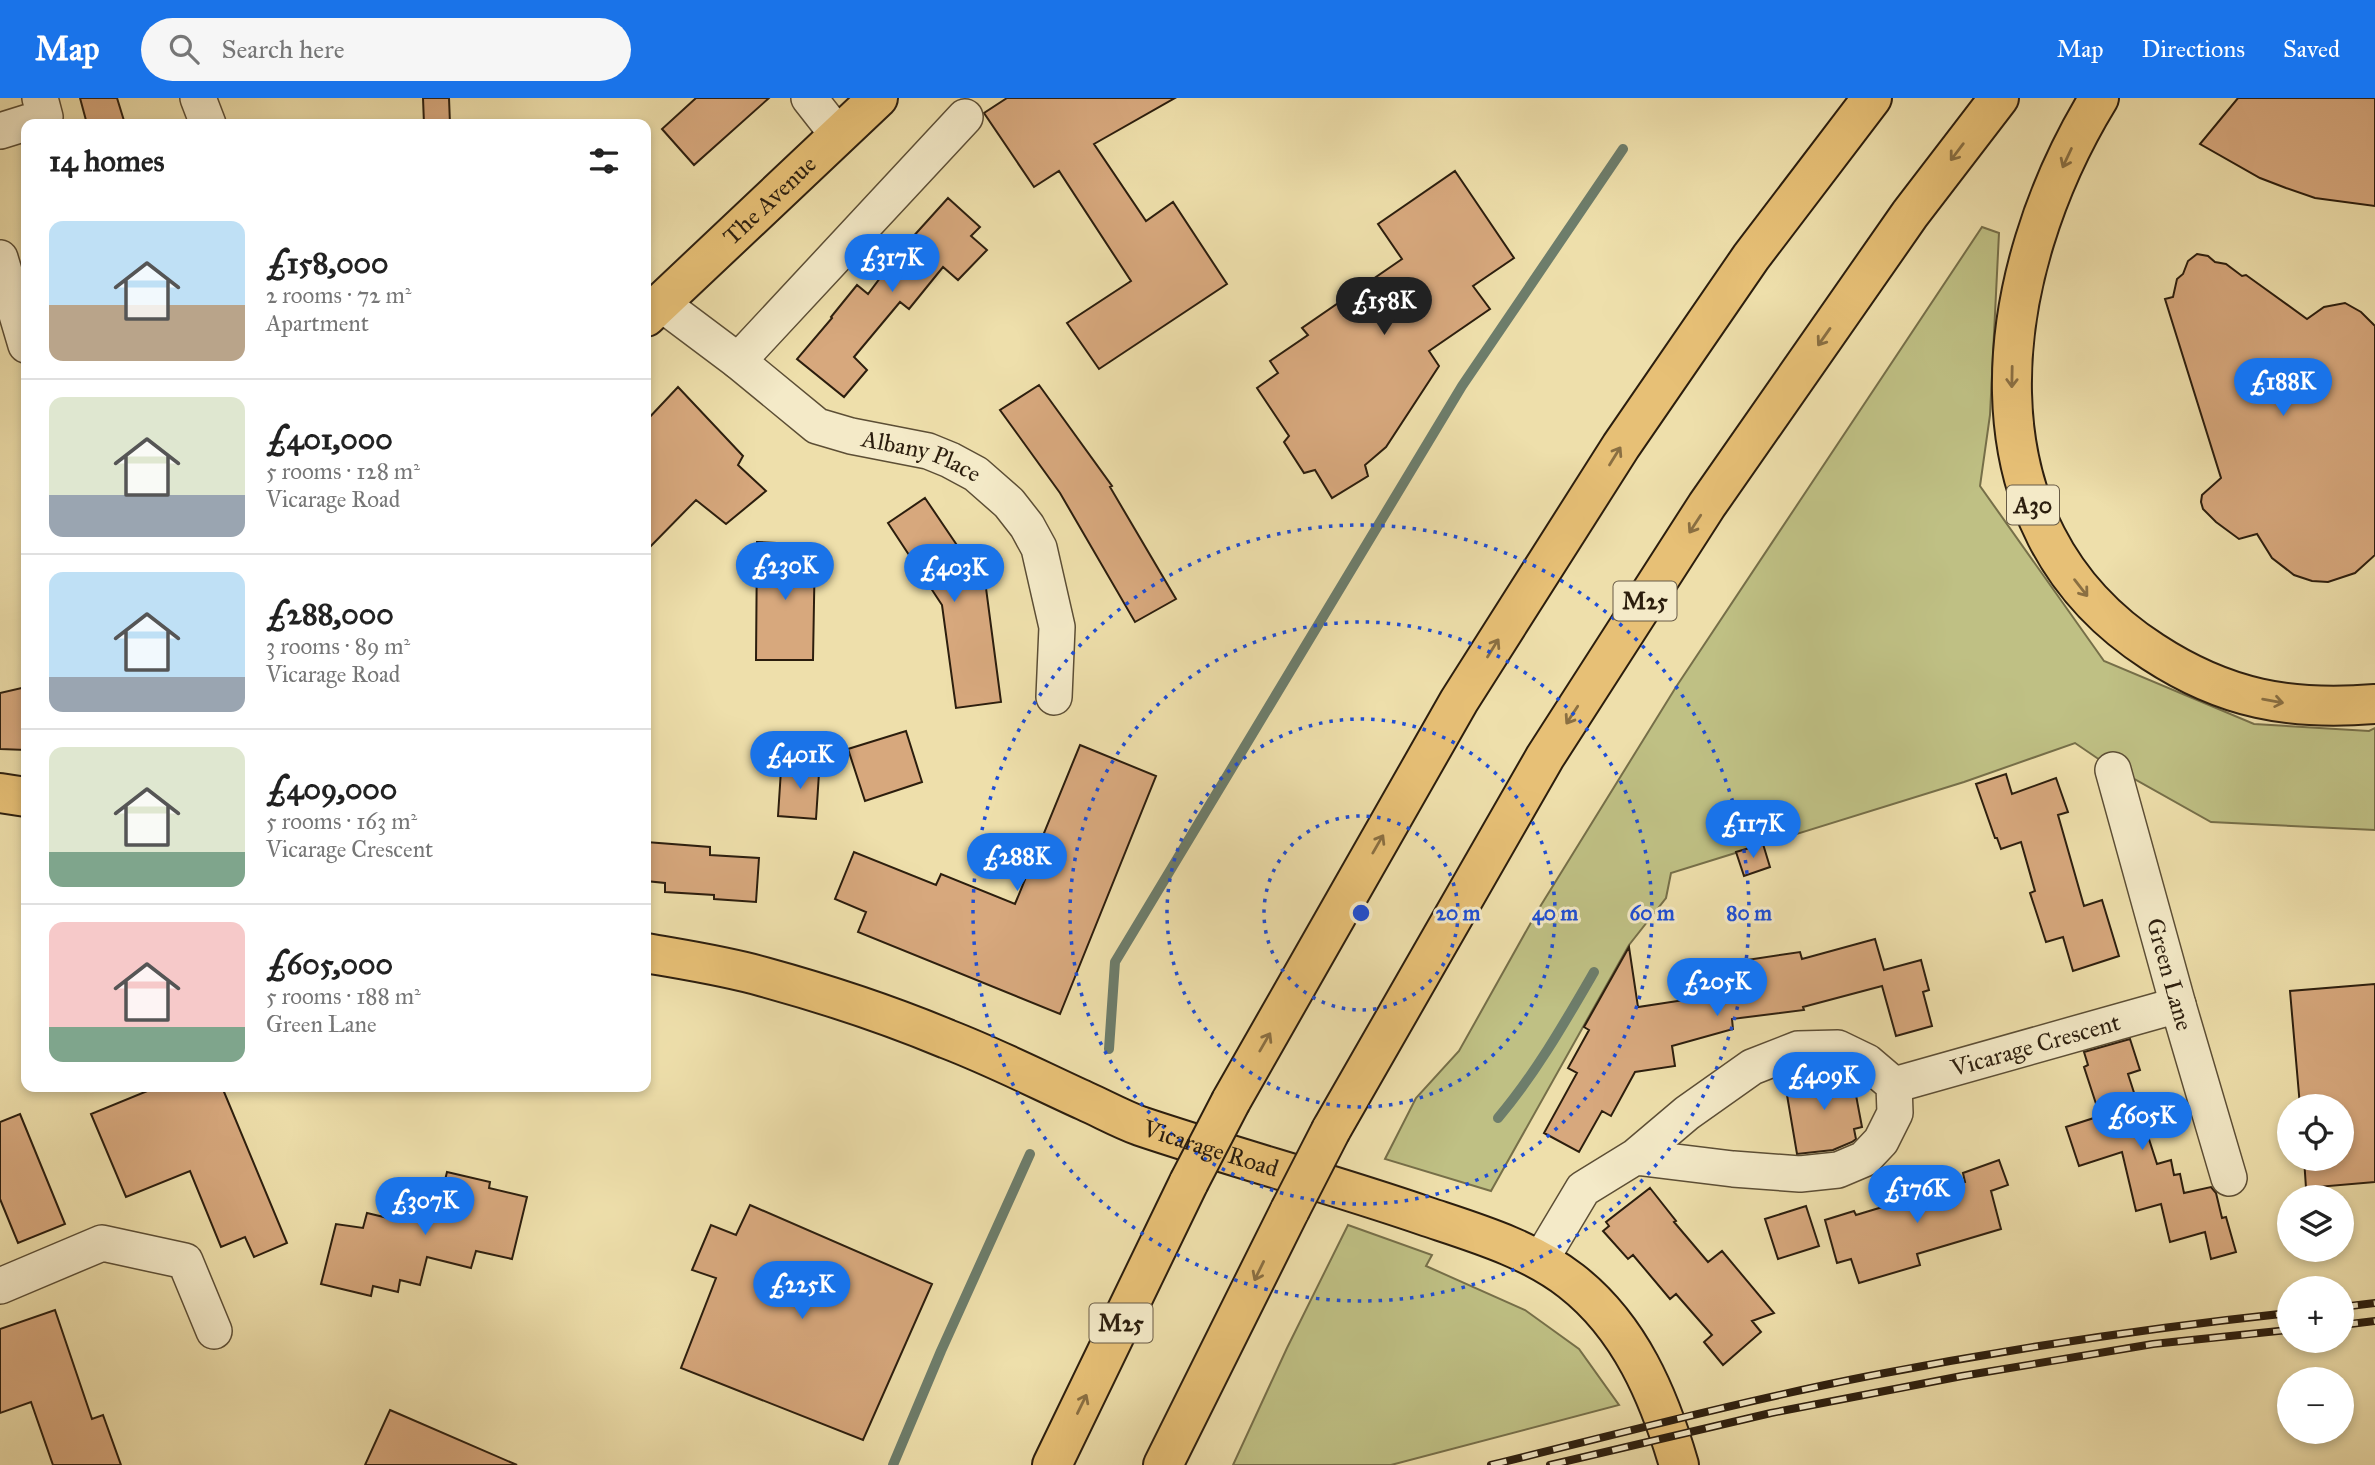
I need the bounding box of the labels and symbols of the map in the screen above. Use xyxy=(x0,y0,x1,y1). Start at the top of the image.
one-way arrow xyxy=(1950,142,1965,161)
one-way arrow xyxy=(2060,147,2073,168)
street label: The Avenue xyxy=(717,149,822,251)
pin: £317K xyxy=(843,234,941,294)
pin: £158K xyxy=(1335,278,1433,337)
one-way arrow xyxy=(1817,327,1831,346)
pin: £188K xyxy=(2234,358,2332,418)
one-way arrow xyxy=(2005,365,2018,388)
street label: Albany Place xyxy=(858,423,986,489)
one-way arrow xyxy=(1609,447,1623,467)
road number: A30 xyxy=(2007,486,2059,524)
one-way arrow xyxy=(1688,513,1702,533)
pin: £230K xyxy=(736,542,834,602)
pin: £403K xyxy=(905,545,1003,604)
one-way arrow xyxy=(2074,578,2089,597)
road number: M25 xyxy=(1614,582,1676,621)
one-way arrow xyxy=(1487,639,1501,659)
one-way arrow xyxy=(2261,695,2284,709)
one-way arrow xyxy=(1565,705,1579,724)
pin: £401K xyxy=(751,732,849,791)
pin: £117K xyxy=(1704,800,1802,860)
pin: £288K xyxy=(968,834,1066,893)
one-way arrow xyxy=(1371,835,1385,855)
text: 20 m xyxy=(1436,900,1481,926)
text: 40 m xyxy=(1532,900,1578,926)
text: 60 m xyxy=(1629,900,1675,926)
text: 80 m xyxy=(1726,900,1772,926)
centre of rings xyxy=(1349,901,1373,925)
street label: Green Lane xyxy=(2140,915,2200,1034)
pin: £205K xyxy=(1668,958,1766,1018)
street label: Vicarage Crescent xyxy=(1946,1007,2124,1084)
one-way arrow xyxy=(1259,1032,1272,1053)
pin: £409K xyxy=(1775,1052,1873,1112)
pin: £605K xyxy=(2093,1093,2191,1152)
street label: Vicarage Road xyxy=(1138,1113,1282,1184)
pin: £176K xyxy=(1868,1166,1966,1225)
pin: £307K xyxy=(376,1178,474,1237)
one-way arrow xyxy=(1252,1260,1266,1281)
pin: £225K xyxy=(753,1262,851,1321)
road number: M25 xyxy=(1090,1304,1152,1342)
one-way arrow xyxy=(1076,1394,1089,1415)

